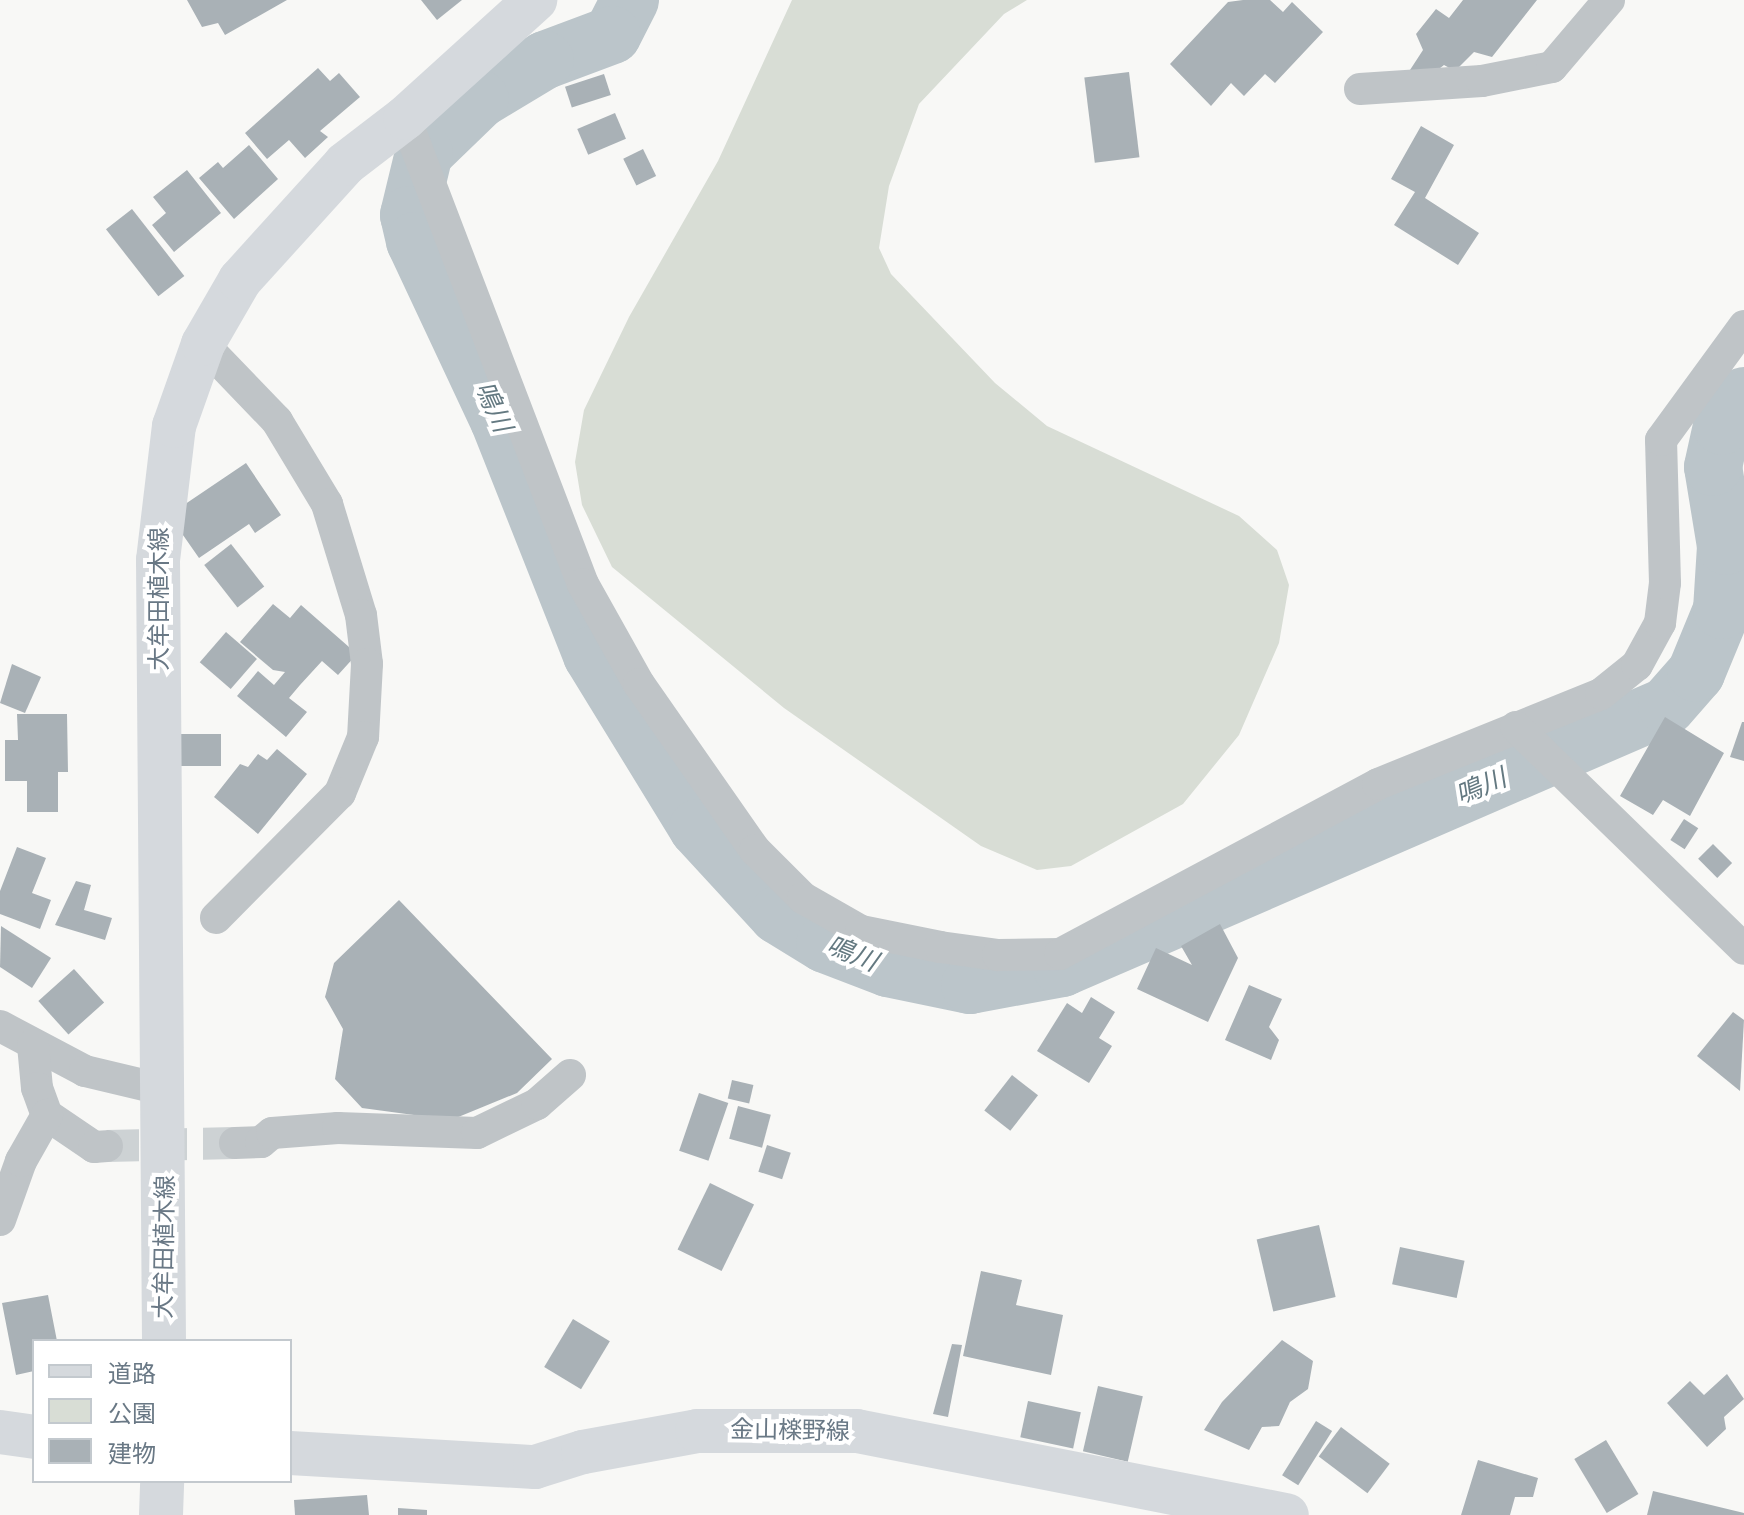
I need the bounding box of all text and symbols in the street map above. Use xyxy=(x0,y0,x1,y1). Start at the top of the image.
water label: 鳴川 xyxy=(468,377,518,437)
street label: 大牟田植木線 xyxy=(146,527,174,671)
water label: 鳴川 xyxy=(1451,762,1511,812)
water label: 鳴川 xyxy=(822,930,882,978)
street label: 大牟田植木線 xyxy=(149,1175,181,1319)
legend xyxy=(32,1339,292,1483)
text: 道路 xyxy=(108,1360,156,1388)
text: 公園 xyxy=(108,1400,156,1428)
street label: 金山檪野線 xyxy=(730,1416,850,1446)
text: 建物 xyxy=(108,1440,156,1468)

